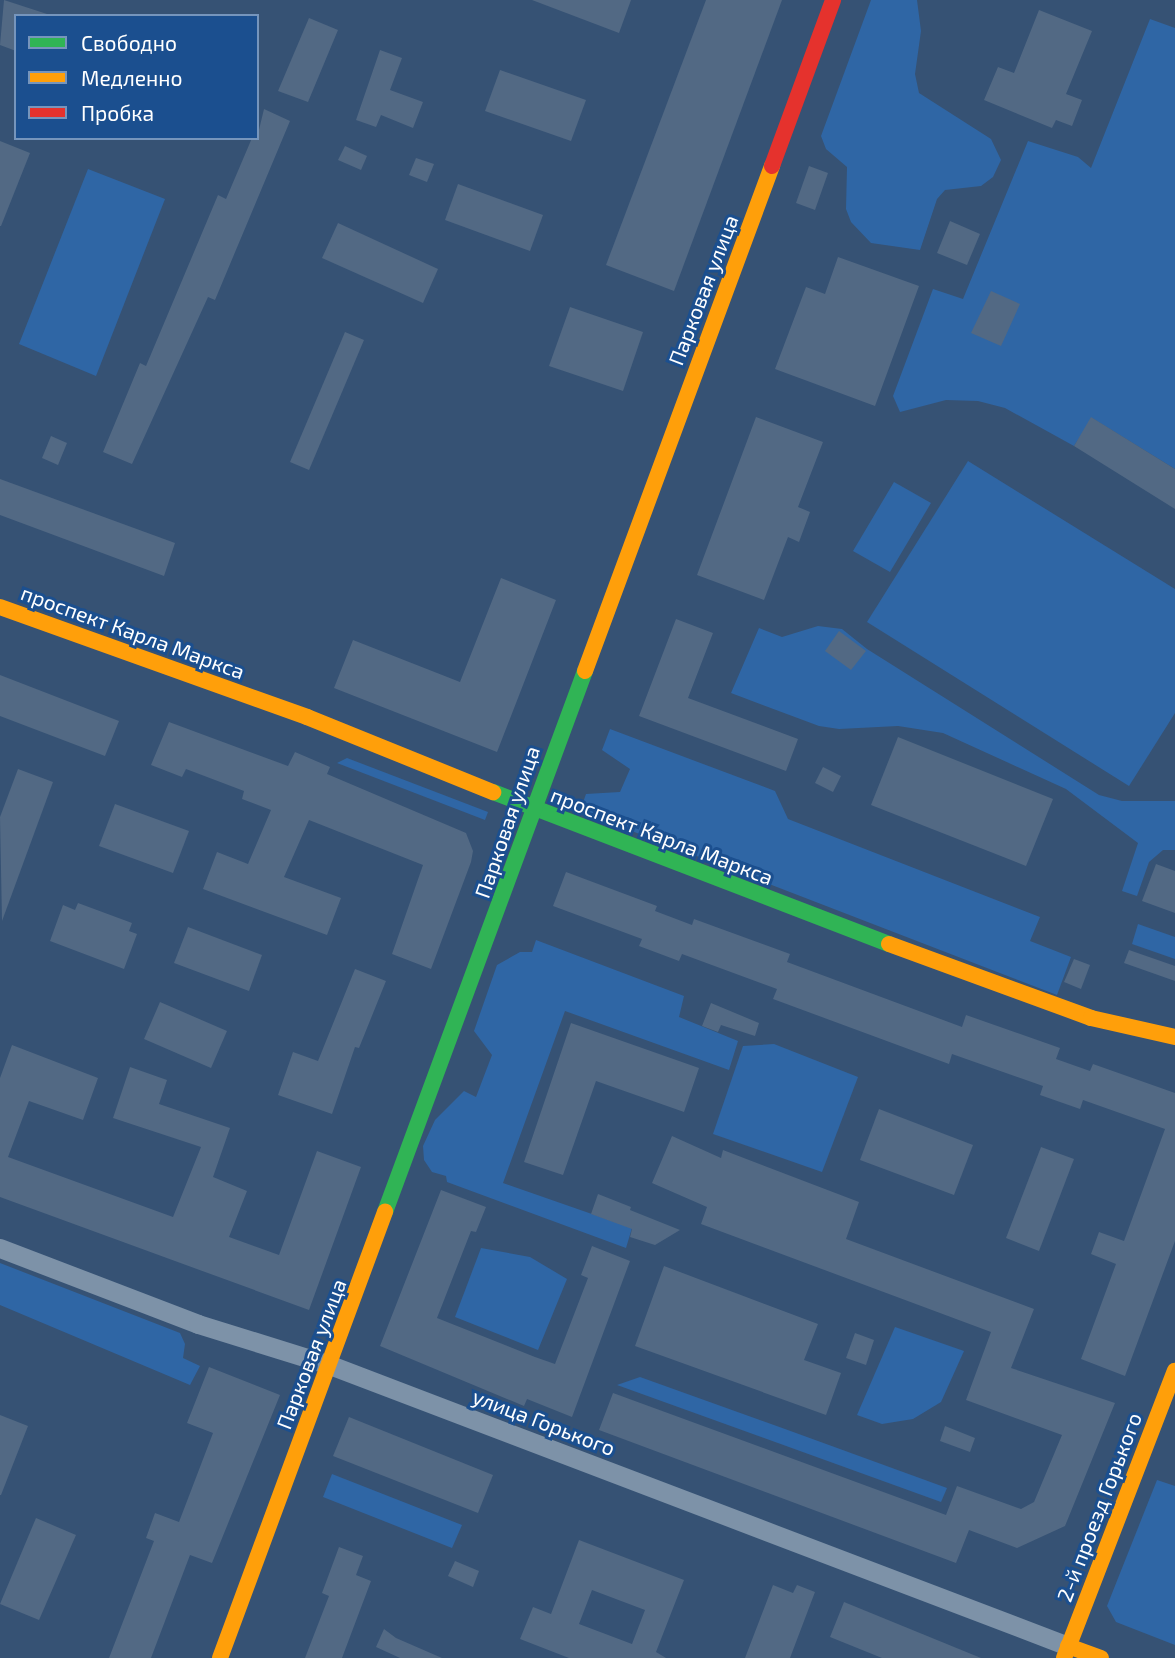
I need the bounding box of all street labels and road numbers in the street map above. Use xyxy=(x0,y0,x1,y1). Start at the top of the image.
street label: Парковая улица xyxy=(663,211,743,369)
street label: проспект Карла Маркса xyxy=(18,580,248,684)
street label: Парковая улица xyxy=(469,743,545,901)
street label: проспект Карла Маркса xyxy=(547,782,777,890)
street label: Парковая улица xyxy=(271,1275,351,1433)
street label: улица Горького xyxy=(469,1383,619,1461)
street label: 2-й проезд Горького xyxy=(1051,1409,1147,1605)

